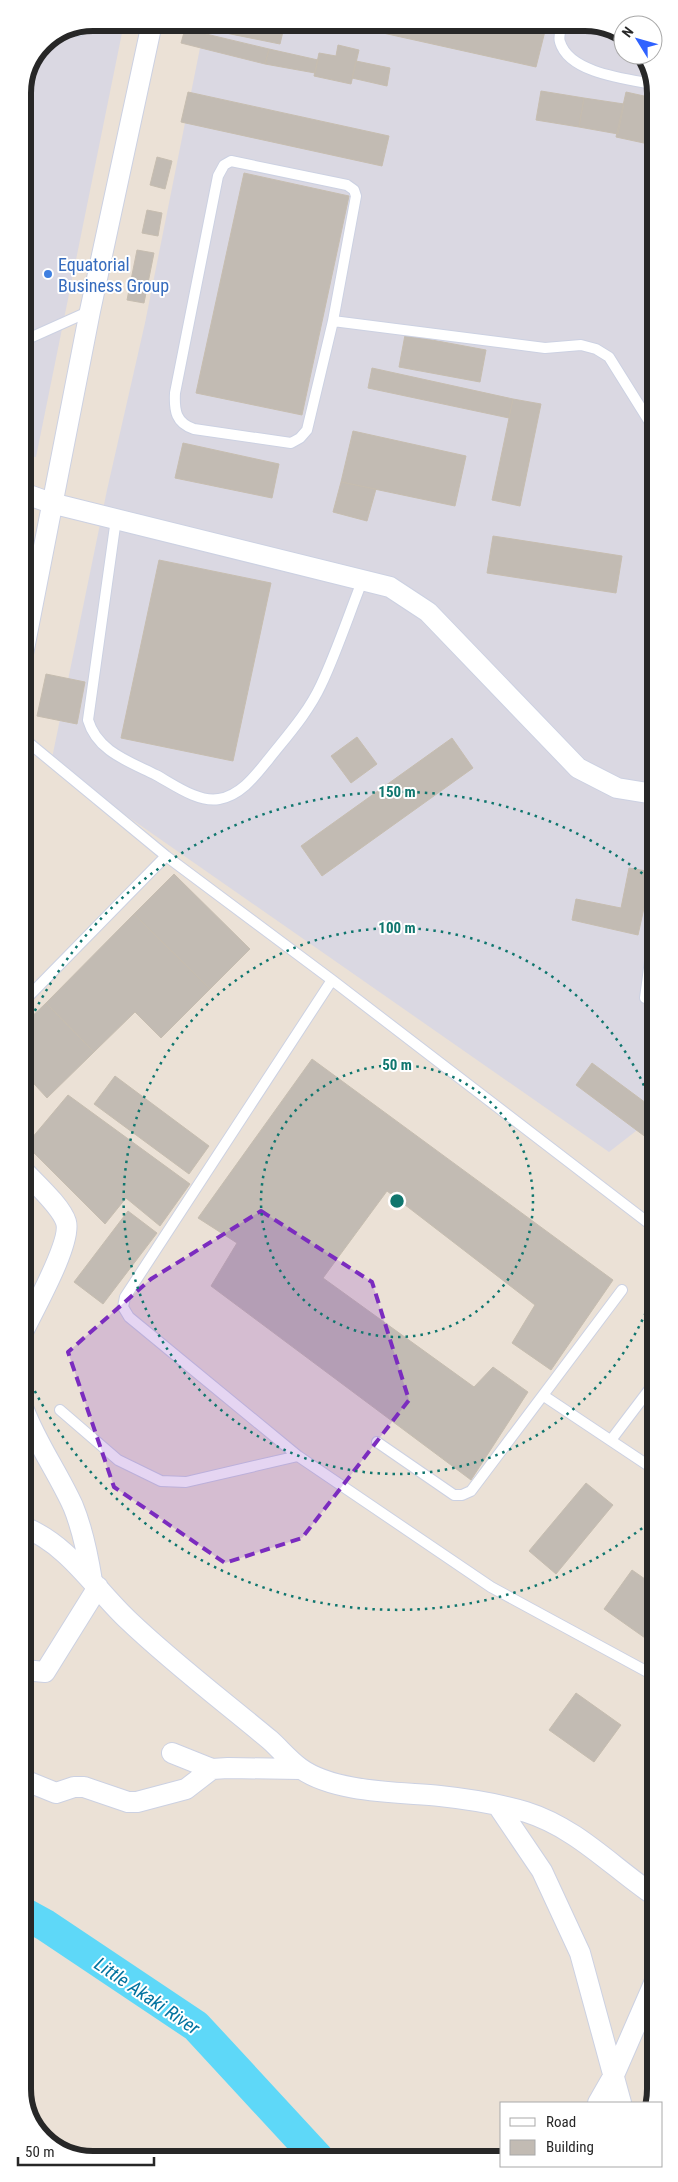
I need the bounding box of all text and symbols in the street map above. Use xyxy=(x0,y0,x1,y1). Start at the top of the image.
north arrow xyxy=(613,15,663,65)
text: N xyxy=(619,24,637,40)
place label: Equatorial Business Group xyxy=(58,254,169,296)
marker: Equatorial Business Group xyxy=(42,268,54,280)
text: 150 m xyxy=(378,783,416,801)
text: 100 m xyxy=(378,919,416,937)
text: 50 m xyxy=(382,1056,412,1074)
centre of rings xyxy=(388,1192,406,1210)
water label: Little Akaki River xyxy=(90,1952,204,2040)
legend xyxy=(500,2102,663,2167)
text: Road xyxy=(546,2113,576,2131)
scale bar xyxy=(18,2134,154,2166)
text: Building xyxy=(546,2138,594,2156)
text: 50 m xyxy=(25,2143,55,2161)

